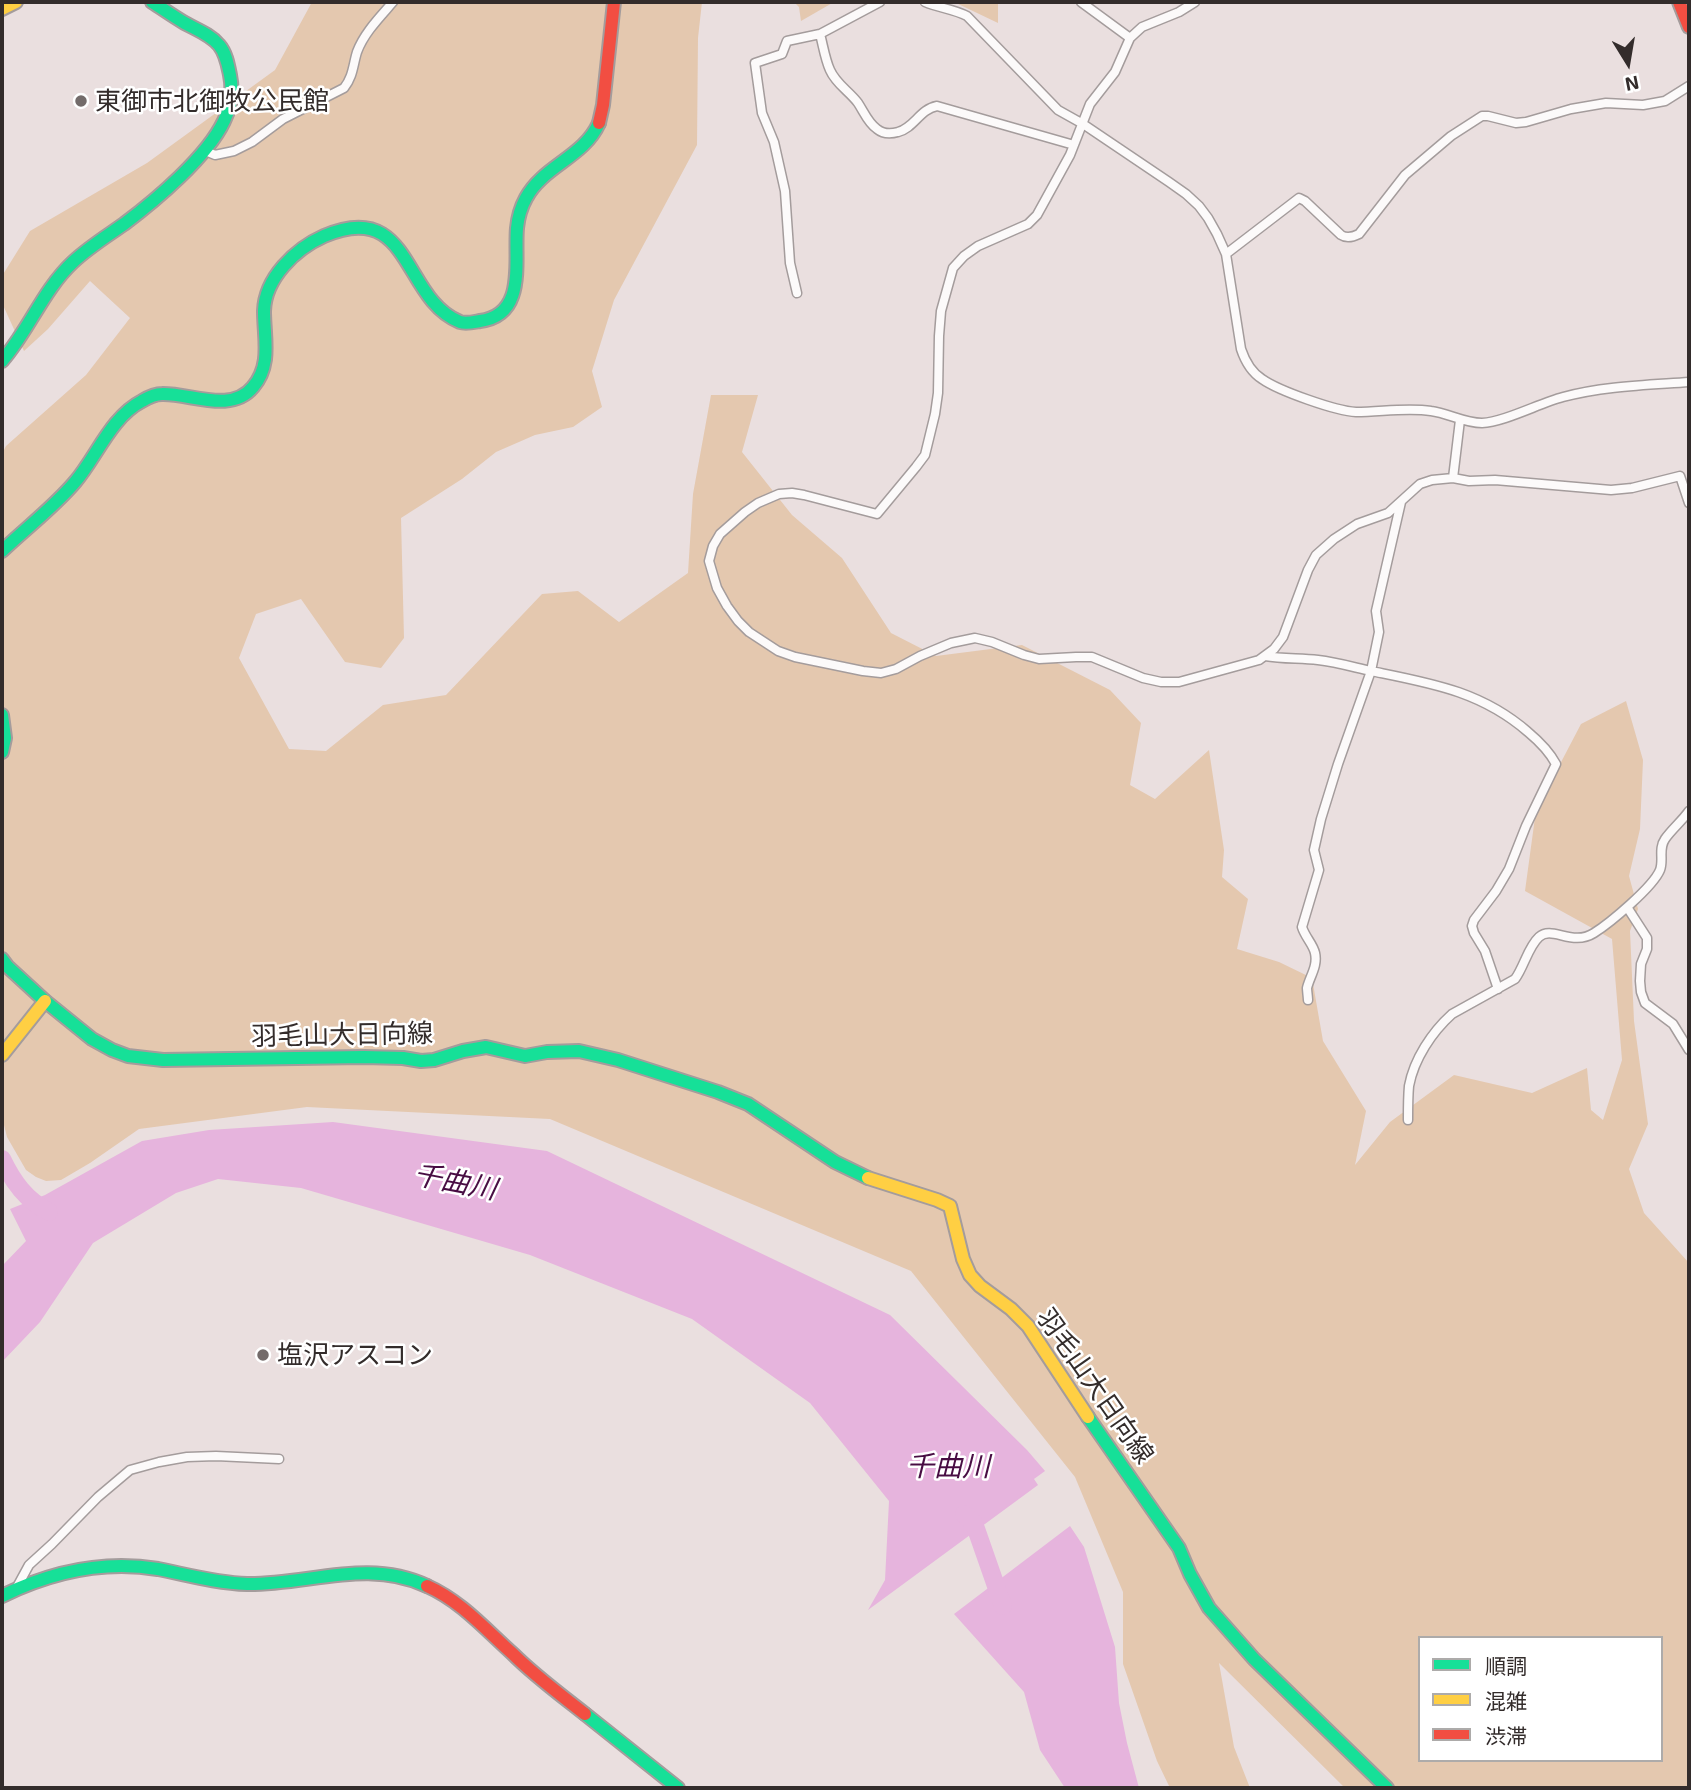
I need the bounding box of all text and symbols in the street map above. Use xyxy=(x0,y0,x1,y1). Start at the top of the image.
north arrow xyxy=(1593,28,1663,98)
text: N xyxy=(1623,72,1641,97)
place label: 東御市北御牧公民館 xyxy=(95,85,329,117)
marker: 東御市北御牧公民館 xyxy=(73,93,89,109)
street label: 羽毛山大日向線 xyxy=(251,1018,433,1052)
water label: 千曲川 xyxy=(411,1157,499,1207)
street label: 羽毛山大日向線 xyxy=(1030,1303,1160,1469)
place label: 塩沢アスコン xyxy=(277,1339,433,1371)
marker: 塩沢アスコン xyxy=(255,1347,271,1363)
water label: 千曲川 xyxy=(906,1450,990,1484)
legend xyxy=(1418,1636,1663,1762)
text: 順調 xyxy=(1485,1653,1527,1678)
text: 混雑 xyxy=(1485,1688,1527,1713)
text: 渋滞 xyxy=(1485,1723,1527,1748)

